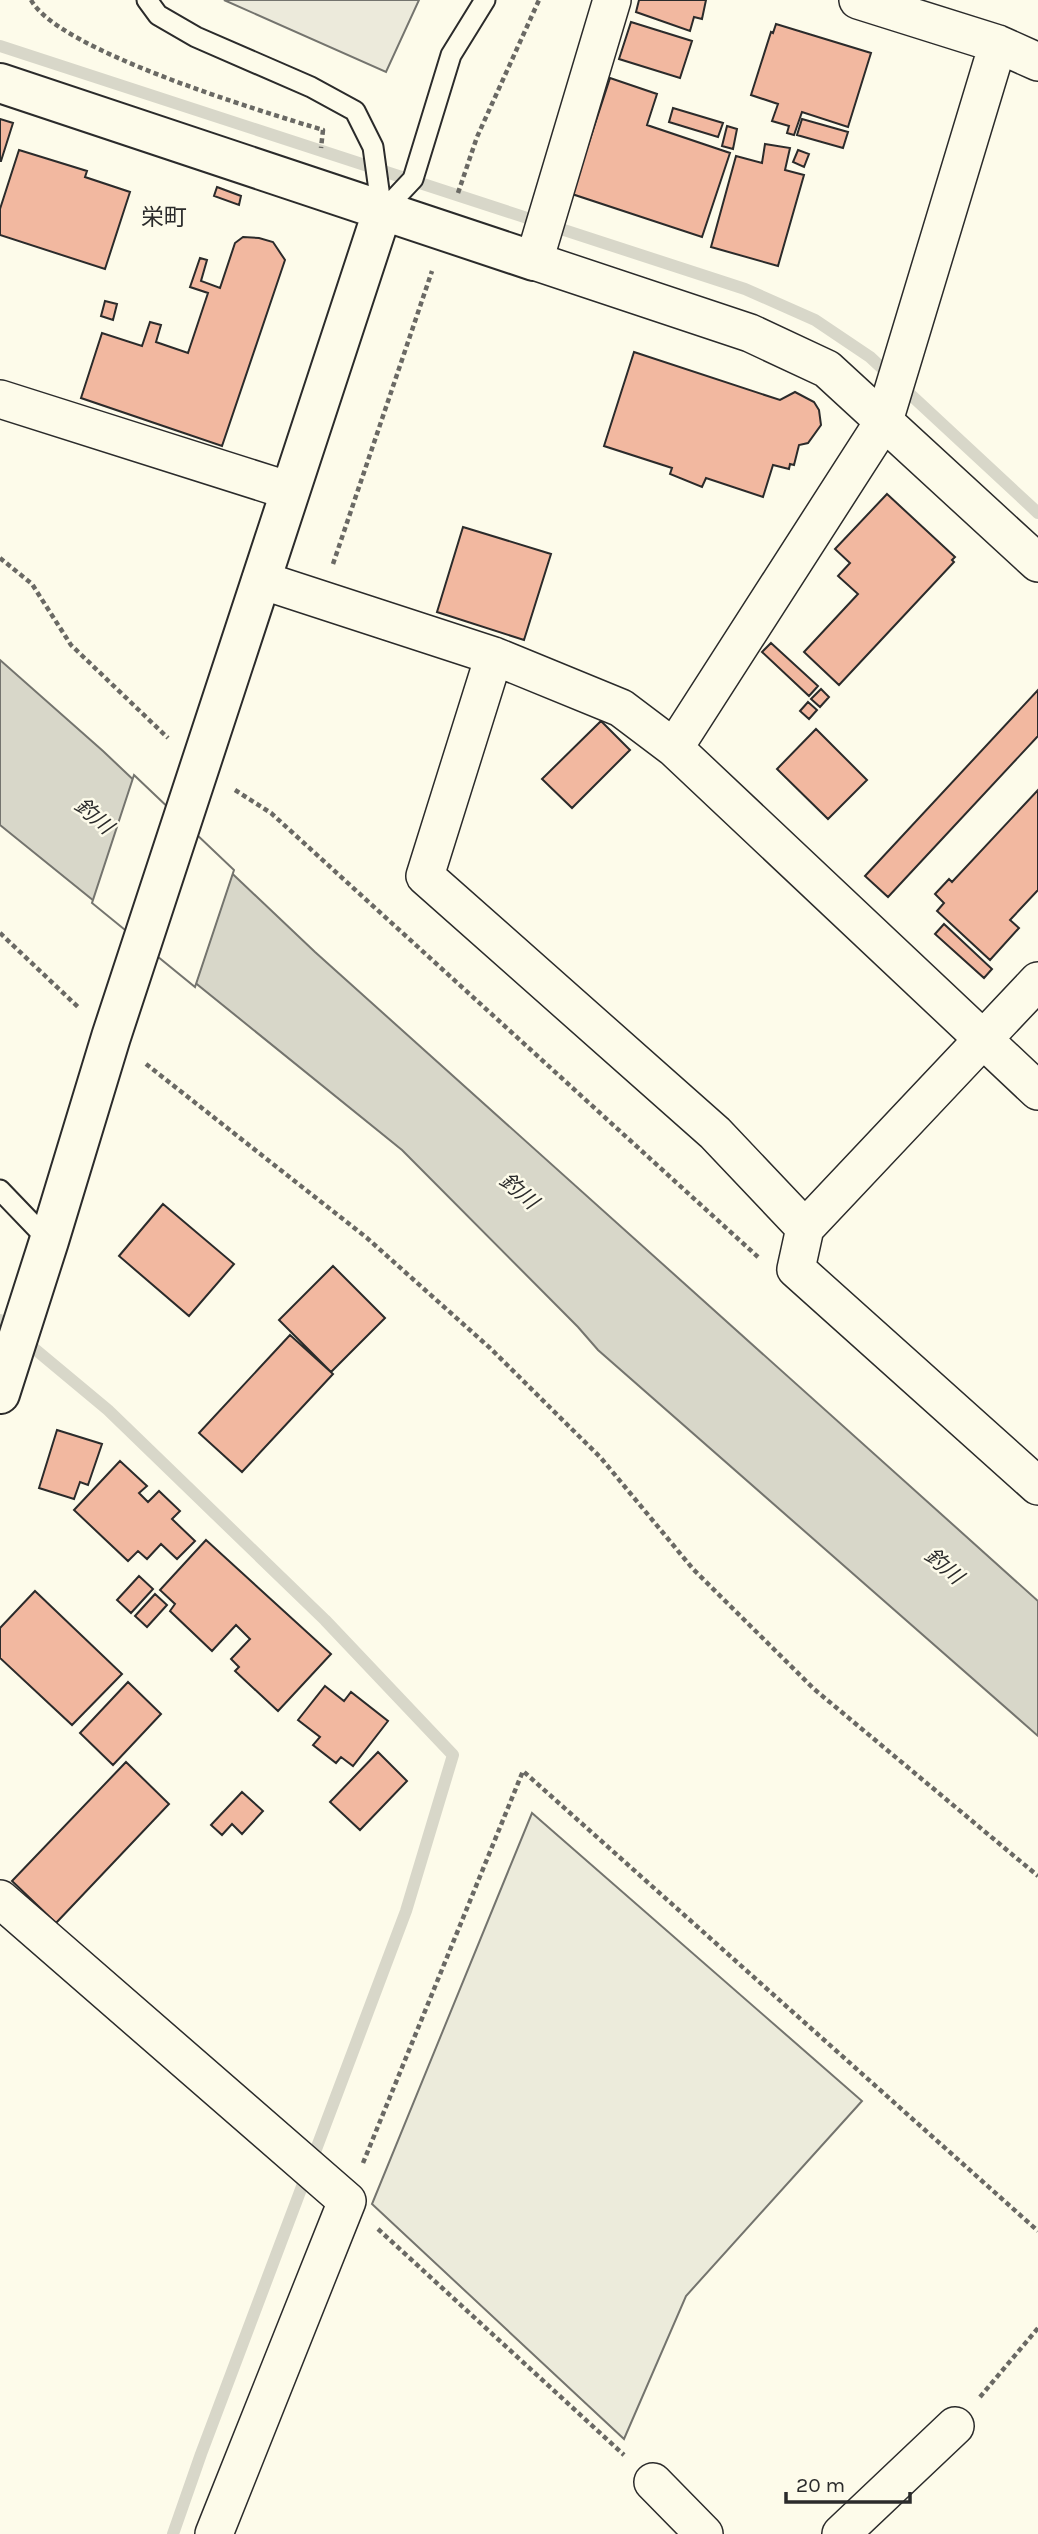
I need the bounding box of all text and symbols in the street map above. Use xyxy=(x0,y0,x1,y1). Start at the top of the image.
district label: 栄町 xyxy=(141,204,187,231)
water label: 釣川 xyxy=(70,793,119,840)
water label: 釣川 xyxy=(495,1168,544,1215)
water label: 釣川 xyxy=(920,1543,969,1590)
scale bar xyxy=(786,2460,910,2504)
text: 20 m xyxy=(796,2473,845,2497)

